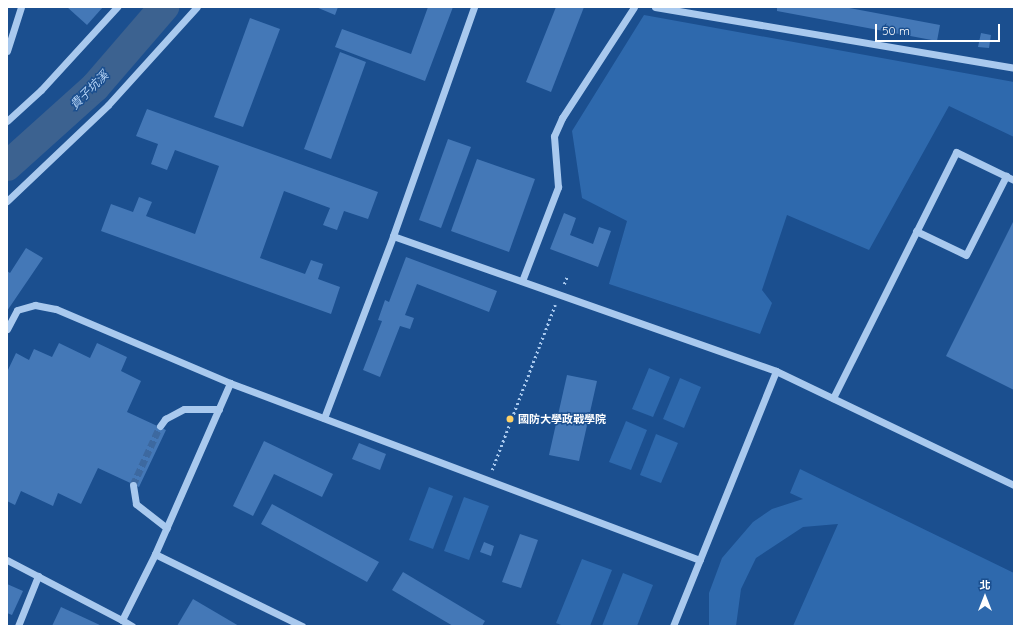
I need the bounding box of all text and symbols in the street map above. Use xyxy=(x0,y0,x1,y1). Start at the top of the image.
scale bar xyxy=(877,16,1002,42)
text: 50 m xyxy=(882,23,910,38)
water label: 貴子坑溪 xyxy=(67,68,111,112)
place label: 國防大學政戰學院 xyxy=(518,412,606,426)
marker: 國防大學政戰學院 xyxy=(505,414,515,424)
north arrow xyxy=(965,577,1005,617)
text: 北 xyxy=(980,578,991,592)

